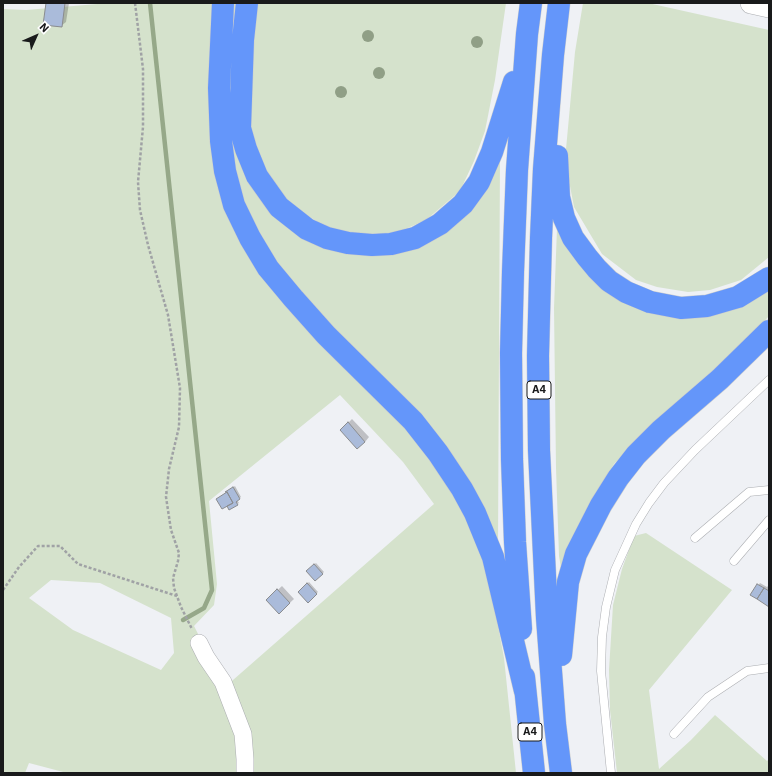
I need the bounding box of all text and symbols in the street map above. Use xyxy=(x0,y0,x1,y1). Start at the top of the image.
north arrow xyxy=(16,16,56,56)
text: N xyxy=(37,20,52,35)
road number: A4 xyxy=(527,381,551,399)
road number: A4 xyxy=(518,723,542,741)

